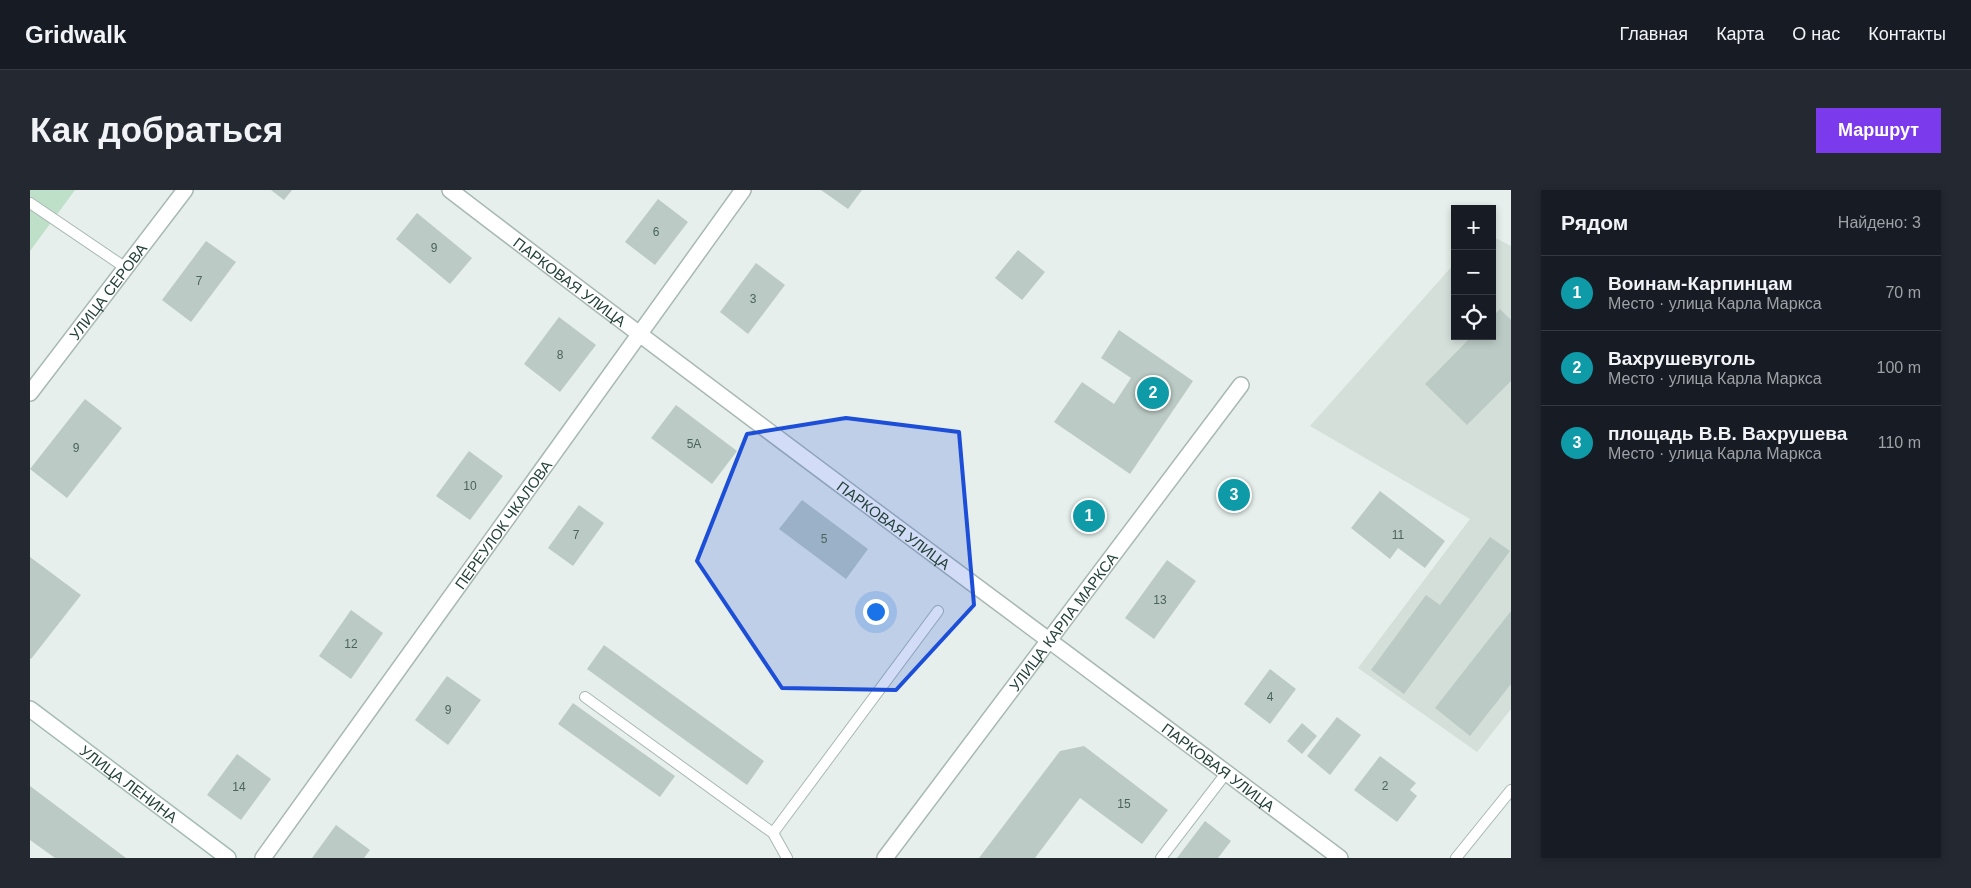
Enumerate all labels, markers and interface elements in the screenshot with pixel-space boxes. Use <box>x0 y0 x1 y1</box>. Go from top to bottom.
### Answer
text: Gridwalk <box>25 21 126 48</box>
text: Главная <box>1620 24 1688 44</box>
text: Карта <box>1716 24 1764 44</box>
text: О нас <box>1792 24 1840 44</box>
text: Контакты <box>1868 24 1946 44</box>
button: Маршрут <box>1816 108 1941 153</box>
text: Как добраться <box>30 110 283 149</box>
map controls <box>1451 205 1496 340</box>
button: + <box>1451 205 1496 250</box>
text: Рядом <box>1561 211 1628 234</box>
text: Найдено: 3 <box>1838 214 1921 231</box>
house number: 6 <box>653 225 660 239</box>
street label: ПАРКОВАЯ УЛИЦА <box>511 234 629 330</box>
street label: УЛИЦА СЕРОВА <box>66 240 150 343</box>
house number: 9 <box>431 241 438 255</box>
button: − <box>1451 250 1496 295</box>
text: Воинам-Карпинцам <box>1608 273 1793 294</box>
house number: 7 <box>196 274 203 288</box>
text: 1 <box>1573 284 1581 301</box>
text: 70 m <box>1885 284 1921 301</box>
house number: 3 <box>750 292 757 306</box>
button: locate <box>1451 295 1496 340</box>
text: Место · улица Карла Маркса <box>1608 295 1822 312</box>
house number: 8 <box>557 348 564 362</box>
text: Вахрушевуголь <box>1608 348 1756 369</box>
text: 2 <box>1573 359 1581 376</box>
text: 100 m <box>1877 359 1921 376</box>
text: Место · улица Карла Маркса <box>1608 370 1822 387</box>
pin: 2 <box>1137 374 1169 412</box>
text: площадь В.В. Вахрушева <box>1608 423 1847 444</box>
text: 3 <box>1573 434 1581 451</box>
text: 110 m <box>1878 434 1921 451</box>
house number: 5А <box>687 437 701 451</box>
house number: 9 <box>73 441 80 455</box>
text: Место · улица Карла Маркса <box>1608 445 1822 462</box>
street label: ПЕРЕУЛОК ЧКАЛОВА <box>451 457 555 592</box>
pin: 3 <box>1218 476 1250 514</box>
street label: ПАРКОВАЯ УЛИЦА <box>834 477 954 572</box>
house number: 10 <box>463 479 477 493</box>
pin: 1 <box>1073 497 1105 535</box>
house number: 7 <box>573 528 580 542</box>
house number: 11 <box>1392 528 1405 542</box>
house number: 5 <box>821 532 828 546</box>
street label: УЛИЦА КАРЛА МАРКСА <box>1006 549 1120 694</box>
house number: 13 <box>1153 593 1167 607</box>
your location <box>863 599 889 625</box>
house number: 12 <box>344 637 358 651</box>
house number: 4 <box>1267 690 1274 704</box>
house number: 9 <box>445 703 452 717</box>
street label: ПАРКОВАЯ УЛИЦА <box>1159 719 1278 815</box>
street label: УЛИЦА ЛЕНИНА <box>77 742 181 826</box>
house number: 2 <box>1382 779 1389 793</box>
house number: 14 <box>232 780 246 794</box>
house number: 15 <box>1117 797 1131 811</box>

